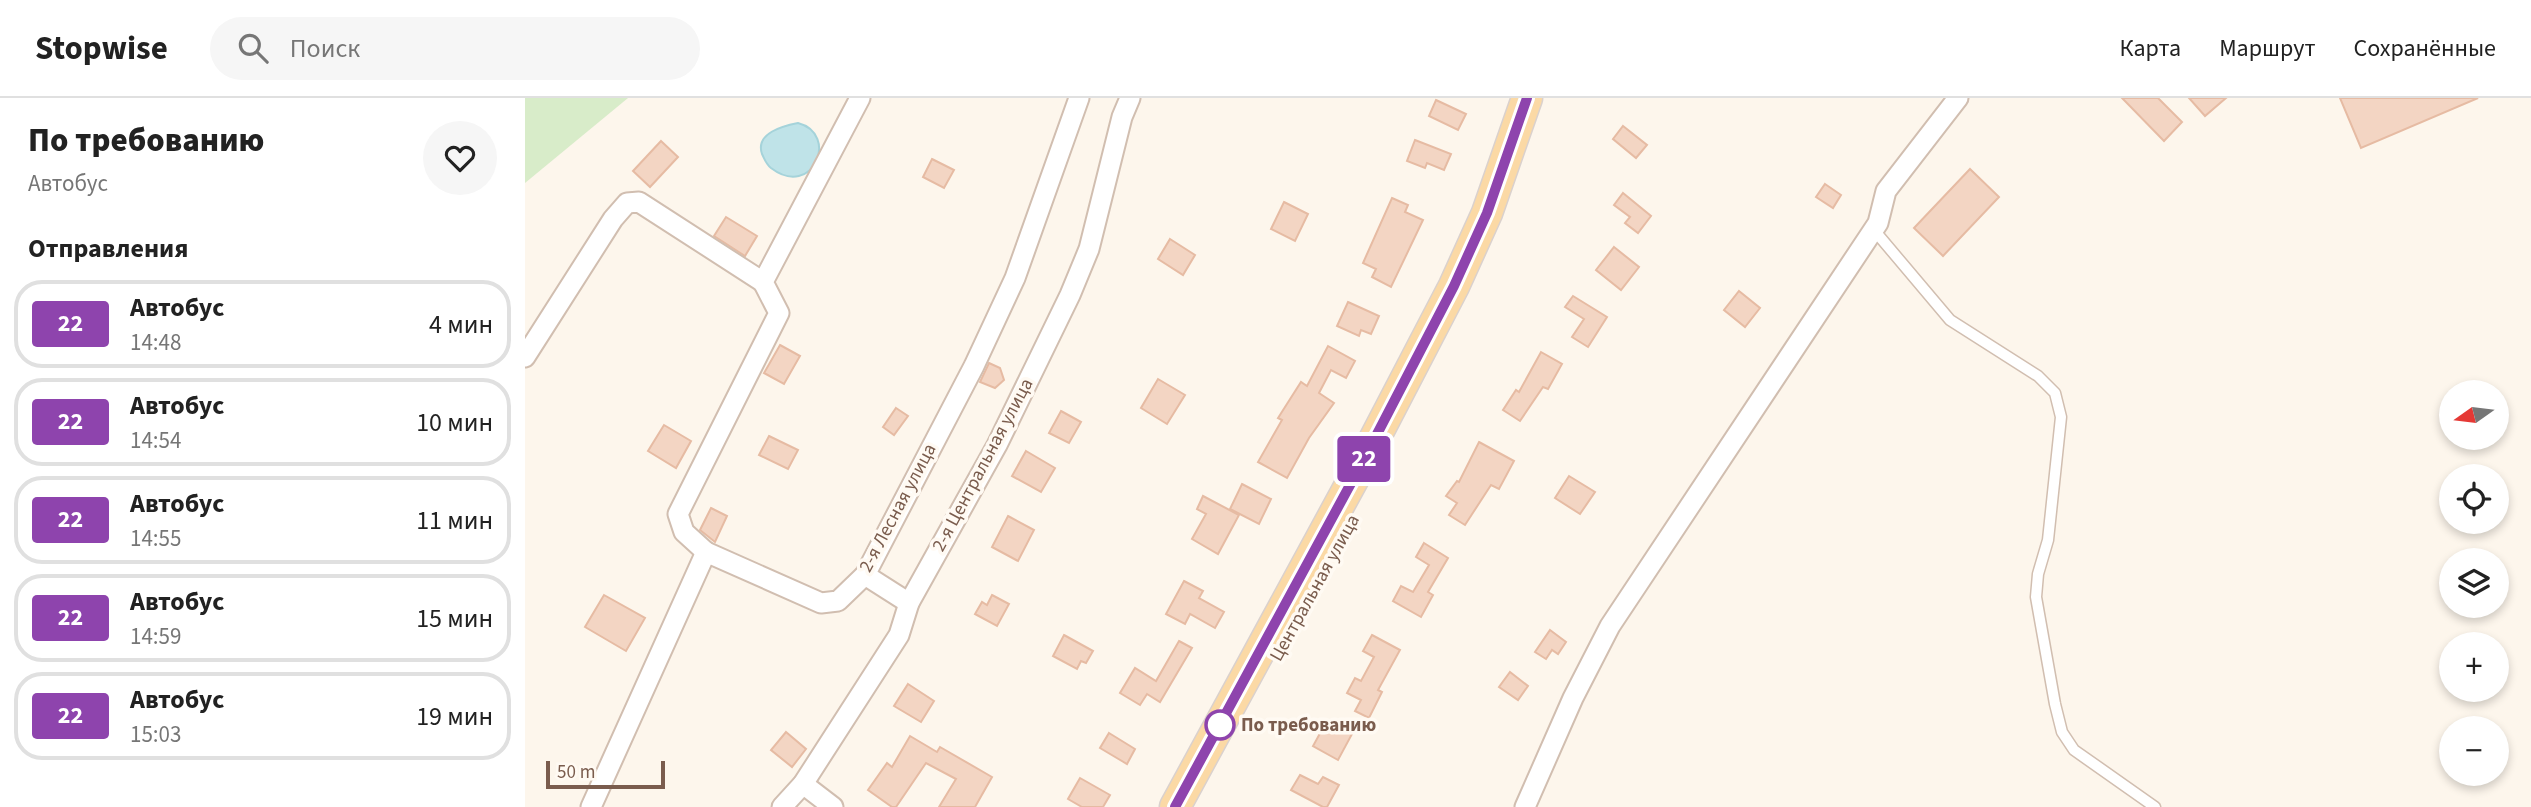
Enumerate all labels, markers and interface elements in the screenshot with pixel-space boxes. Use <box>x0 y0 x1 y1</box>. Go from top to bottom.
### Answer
search box <box>210 17 700 80</box>
text: Stopwise <box>35 25 168 72</box>
icon: search <box>234 29 272 67</box>
text: Поиск <box>290 30 360 67</box>
text: Карта <box>2120 31 2181 66</box>
text: Маршрут <box>2219 31 2315 66</box>
text: Сохранённые <box>2353 31 2496 66</box>
text: По требованию <box>28 117 264 164</box>
button: heart <box>423 121 497 195</box>
text: Автобус <box>28 167 108 200</box>
text: Отправления <box>28 230 188 267</box>
text: Автобус <box>130 289 224 326</box>
text: 22 <box>58 306 83 341</box>
text: 4 мин <box>429 306 493 343</box>
text: 14:48 <box>130 326 181 359</box>
street label: 2-я Центральная улица <box>926 374 1040 556</box>
north arrow <box>2439 380 2509 450</box>
map controls <box>2439 380 2509 786</box>
text: Автобус <box>130 387 224 424</box>
text: 22 <box>58 404 83 439</box>
text: 10 мин <box>416 404 493 441</box>
text: 14:54 <box>130 424 181 457</box>
line badge: 22 <box>1333 436 1395 482</box>
street label: 2-я Лесная улица <box>853 439 943 577</box>
text: 22 <box>1351 441 1377 476</box>
button: locate <box>2439 464 2509 534</box>
text: Автобус <box>130 485 224 522</box>
text: 22 <box>58 502 83 537</box>
text: 11 мин <box>416 502 493 539</box>
street label: Центральная улица <box>1263 510 1367 666</box>
text: 14:55 <box>130 522 181 555</box>
button: layers <box>2439 548 2509 618</box>
text: Автобус <box>130 583 224 620</box>
text: 22 <box>58 600 83 635</box>
text: 15 мин <box>416 600 493 637</box>
text: 14:59 <box>130 620 181 653</box>
button: + <box>2439 632 2509 702</box>
text: Автобус <box>130 681 224 718</box>
text: 22 <box>58 698 83 733</box>
text: 19 мин <box>416 698 493 735</box>
marker: По требованию <box>1205 710 1235 740</box>
place label: По требованию <box>1241 712 1376 739</box>
button: − <box>2439 716 2509 786</box>
text: 15:03 <box>130 718 181 751</box>
scale bar <box>546 758 665 790</box>
text: 50 m <box>557 759 595 786</box>

